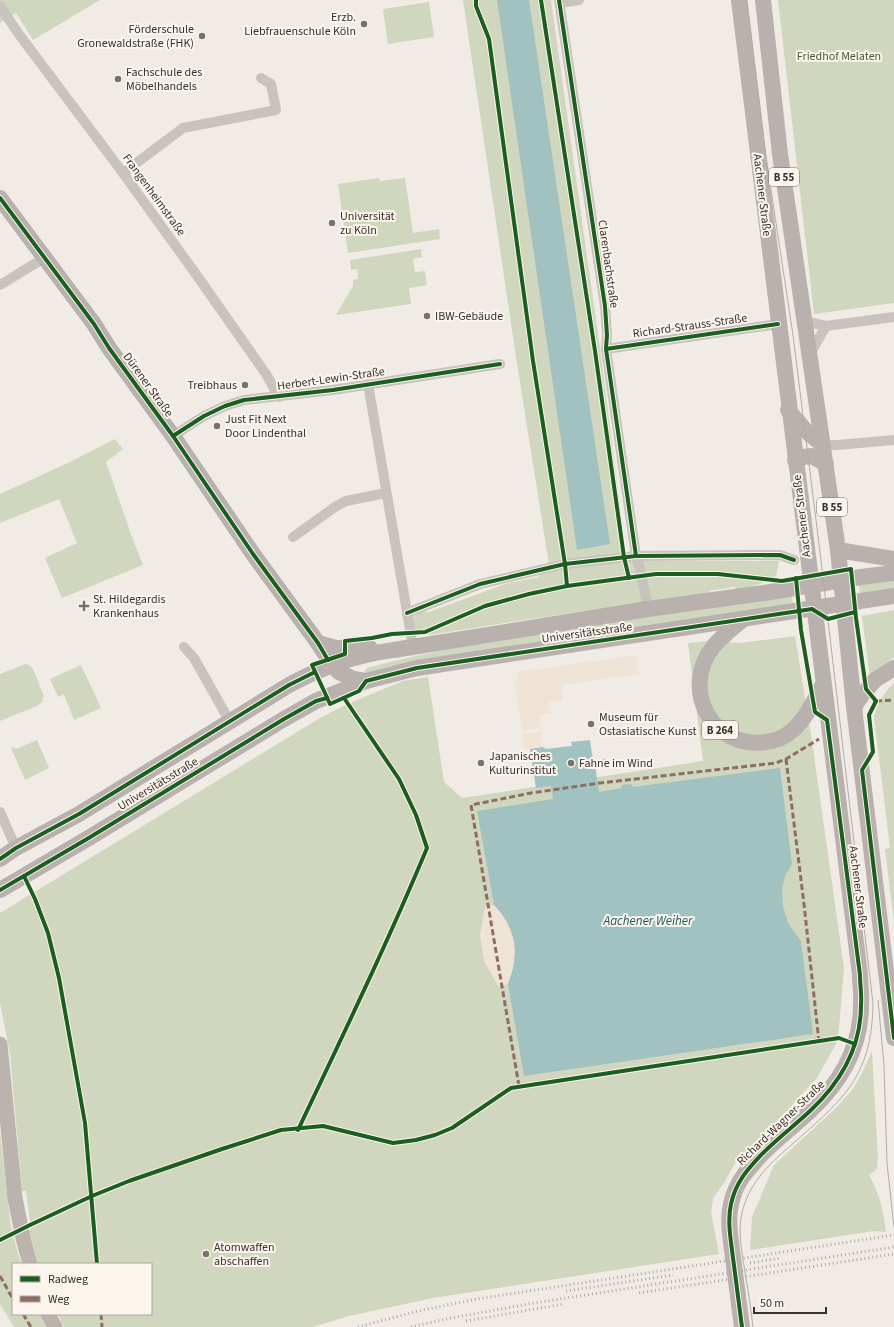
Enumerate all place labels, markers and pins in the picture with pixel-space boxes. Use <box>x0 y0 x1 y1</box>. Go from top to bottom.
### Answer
place label: Erzb. Liebfrauenschule Köln <box>244 9 356 40</box>
marker: Erzb. Liebfrauenschule Köln <box>359 19 369 29</box>
place label: Förderschule Gronewaldstraße (FHK) <box>77 21 194 52</box>
marker: Förderschule Gronewaldstraße (FHK) <box>197 31 207 41</box>
place label: Fachschule des Möbelhandels <box>126 64 202 95</box>
marker: Fachschule des Möbelhandels <box>113 74 123 84</box>
place label: Universität zu Köln <box>340 208 395 239</box>
marker: Universität zu Köln <box>327 218 337 228</box>
place label: IBW-Gebäude <box>435 308 503 325</box>
marker: IBW-Gebäude <box>422 311 432 321</box>
place label: Treibhaus <box>187 377 237 394</box>
marker: Treibhaus <box>240 380 250 390</box>
place label: Just Fit Next Door Lindenthal <box>225 411 306 442</box>
marker: Just Fit Next Door Lindenthal <box>212 421 222 431</box>
place label: St. Hildegardis Krankenhaus <box>93 591 166 622</box>
marker: St. Hildegardis Krankenhaus <box>78 600 90 612</box>
place label: Museum für Ostasiatische Kunst <box>599 709 697 740</box>
marker: Museum für Ostasiatische Kunst <box>586 719 596 729</box>
place label: Japanisches Kulturinstitut <box>489 748 556 779</box>
place label: Fahne im Wind <box>579 755 653 772</box>
marker: Japanisches Kulturinstitut <box>476 758 486 768</box>
marker: Fahne im Wind <box>566 758 576 768</box>
place label: Atomwaffen abschaffen <box>214 1239 275 1270</box>
marker: Atomwaffen abschaffen <box>201 1249 211 1259</box>

